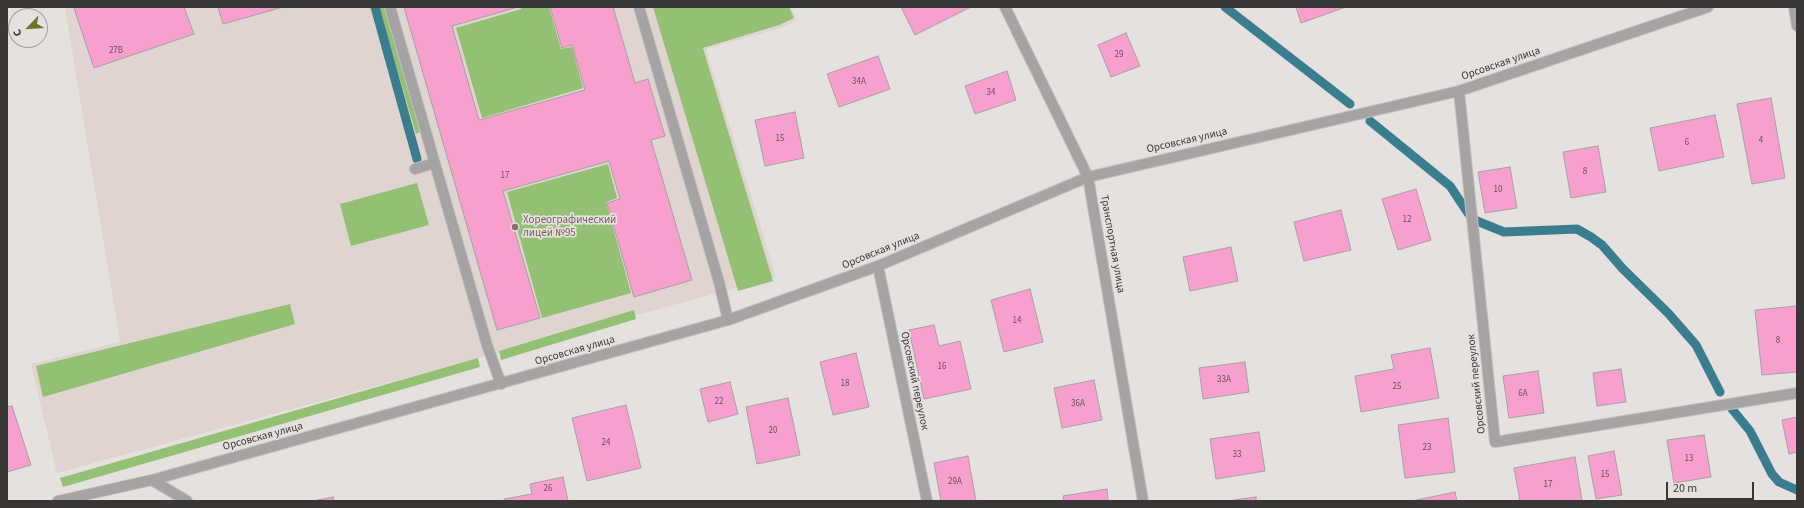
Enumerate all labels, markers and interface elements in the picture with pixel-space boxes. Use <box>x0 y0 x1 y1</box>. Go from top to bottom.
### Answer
north arrow <box>8 8 48 48</box>
text: С <box>9 27 26 39</box>
street label: Орсовская улица <box>1460 44 1542 84</box>
house number: 27В <box>109 46 123 56</box>
house number: 29 <box>1115 50 1123 60</box>
house number: 34А <box>852 77 866 87</box>
house number: 34 <box>987 88 995 98</box>
street label: Орсовская улица <box>1145 125 1229 157</box>
house number: 15 <box>776 134 784 144</box>
house number: 4 <box>1759 136 1763 146</box>
house number: 6 <box>1685 138 1689 148</box>
house number: 8 <box>1583 167 1587 177</box>
house number: 17 <box>501 171 509 181</box>
house number: 10 <box>1494 185 1502 195</box>
street label: Транспортная улица <box>1097 194 1127 294</box>
place label: Хореографический лицей №95 <box>523 214 616 240</box>
house number: 12 <box>1403 215 1411 225</box>
marker: Хореографический лицей №95 <box>510 222 520 232</box>
street label: Орсовская улица <box>840 229 922 273</box>
house number: 14 <box>1013 316 1021 326</box>
street label: Орсовский переулок <box>897 331 931 431</box>
street label: Орсовская улица <box>534 333 616 369</box>
street label: Орсовский переулок <box>1465 333 1489 435</box>
house number: 8 <box>1776 336 1780 346</box>
house number: 16 <box>938 362 946 372</box>
house number: 33А <box>1217 375 1231 385</box>
house number: 18 <box>841 379 849 389</box>
house number: 25 <box>1393 382 1401 392</box>
house number: 6А <box>1518 389 1528 399</box>
house number: 22 <box>715 397 723 407</box>
house number: 36А <box>1071 399 1085 409</box>
street label: Орсовская улица <box>222 420 304 454</box>
house number: 20 <box>769 426 777 436</box>
house number: 24 <box>602 438 610 448</box>
house number: 23 <box>1423 443 1431 453</box>
house number: 33 <box>1233 450 1241 460</box>
house number: 13 <box>1685 454 1693 464</box>
house number: 15 <box>1601 470 1609 480</box>
scale bar <box>1668 474 1756 500</box>
house number: 29А <box>948 477 962 487</box>
house number: 17 <box>1544 480 1552 490</box>
text: 20 m <box>1673 480 1697 497</box>
house number: 26 <box>544 484 552 494</box>

